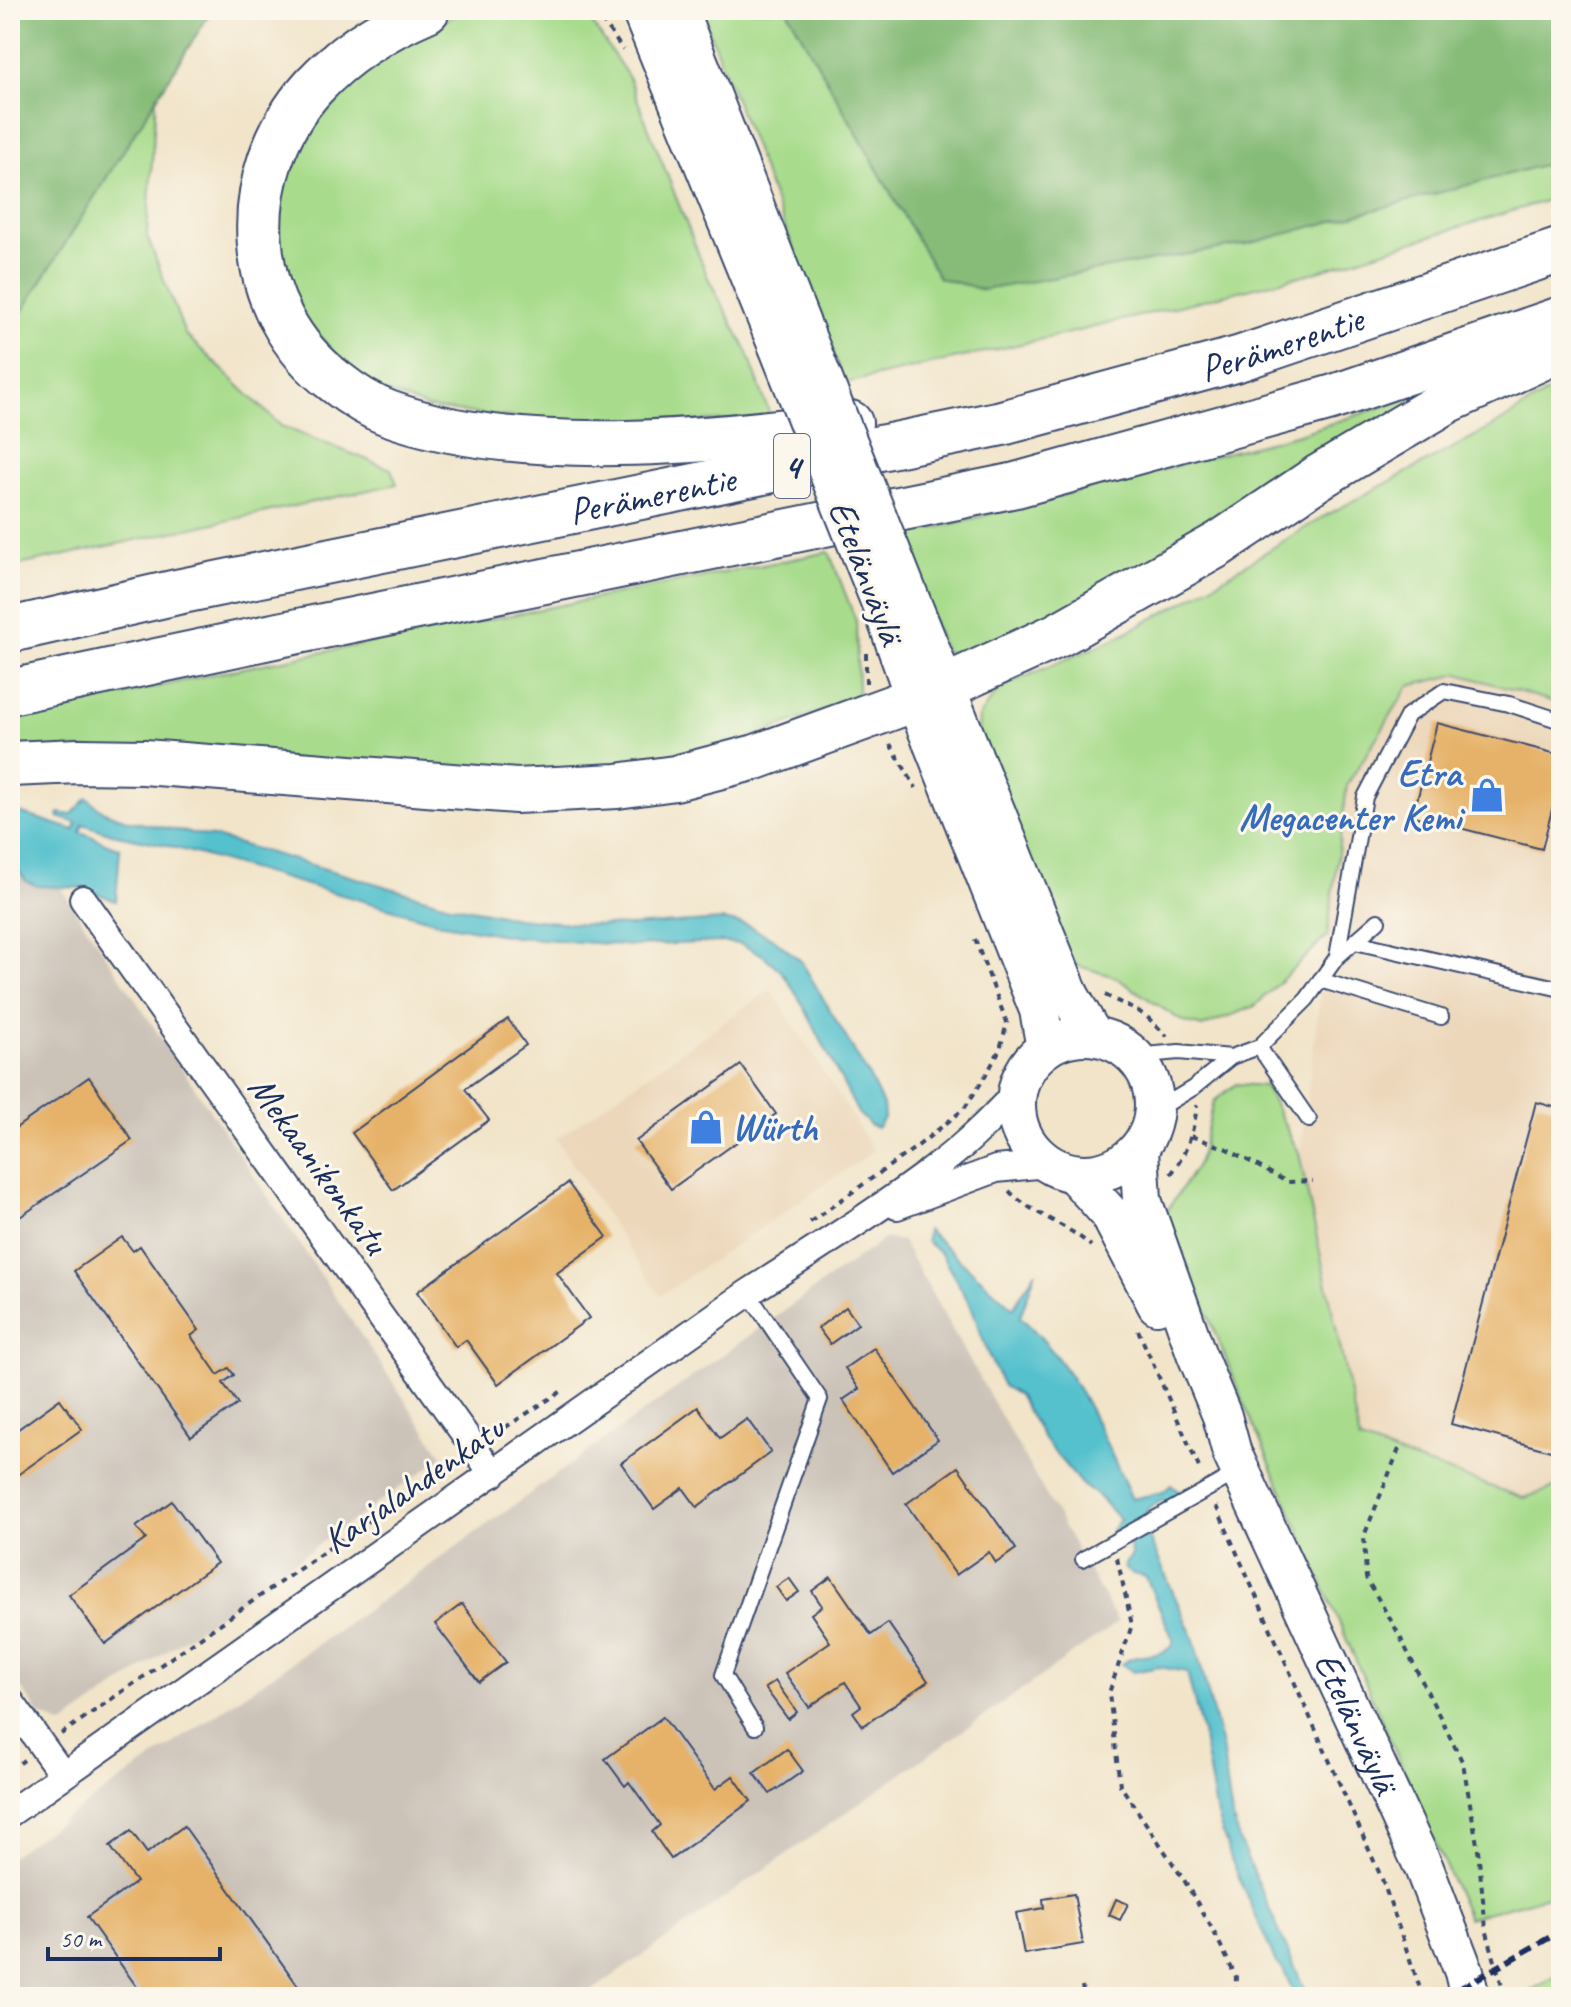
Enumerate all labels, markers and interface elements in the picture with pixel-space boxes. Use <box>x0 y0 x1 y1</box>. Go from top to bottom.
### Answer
street label: Perämerentie <box>1195 295 1372 392</box>
road number: 4 <box>774 434 810 498</box>
street label: Perämerentie <box>565 455 742 535</box>
street label: Etelänväylä <box>818 494 916 653</box>
place label: Etra Megacenter Kemi <box>1239 750 1466 841</box>
shop icon: Etra Megacenter Kemi <box>1468 776 1506 814</box>
street label: Mekaanikonkatu <box>238 1066 400 1264</box>
place label: Würth <box>732 1104 819 1151</box>
shop icon: Würth <box>687 1108 725 1146</box>
street label: Karjalahdenkatu <box>314 1404 515 1564</box>
street label: Etelänväylä <box>1303 1645 1410 1803</box>
scale bar <box>48 1911 220 1961</box>
text: 50 m <box>60 1924 103 1954</box>

